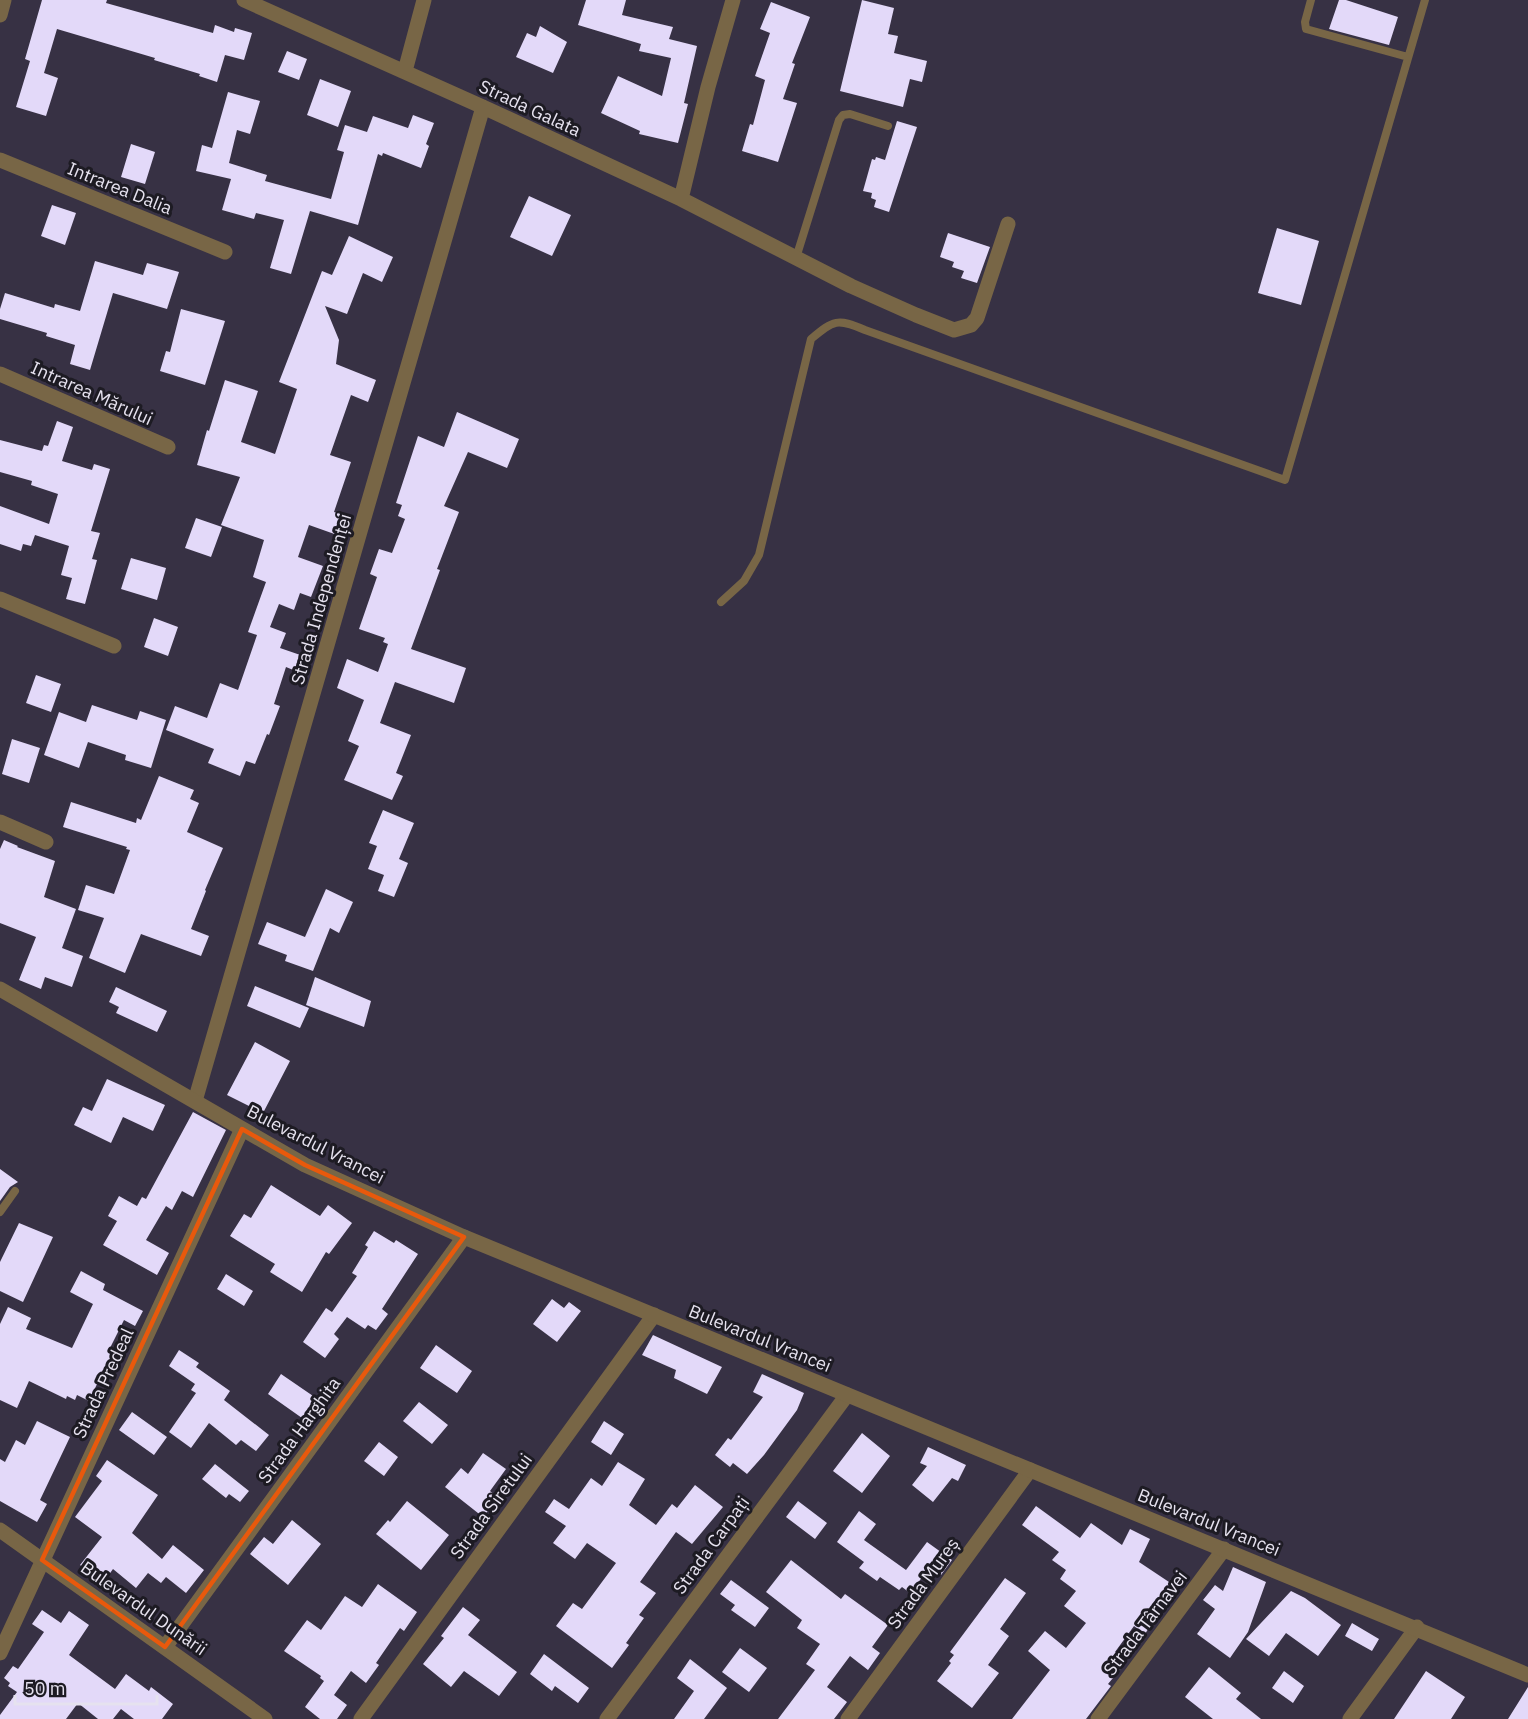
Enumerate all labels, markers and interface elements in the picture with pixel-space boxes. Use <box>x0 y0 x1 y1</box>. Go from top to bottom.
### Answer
street label: Strada Galata <box>475 74 585 142</box>
street label: Intrarea Dalia <box>64 157 176 220</box>
street label: Intrarea Mărului <box>28 356 156 430</box>
street label: Strada Independenței <box>286 511 356 687</box>
street label: Bulevardul Vrancei <box>243 1099 389 1189</box>
street label: Bulevardul Vrancei <box>685 1299 835 1377</box>
street label: Strada Predeal <box>67 1324 139 1442</box>
street label: Strada Harghita <box>253 1372 346 1488</box>
street label: Strada Siretului <box>445 1449 537 1563</box>
street label: Bulevardul Vrancei <box>1134 1483 1284 1561</box>
street label: Strada Carpați <box>668 1492 754 1598</box>
street label: Strada Mureș <box>882 1533 964 1633</box>
street label: Bulevardul Dunării <box>76 1556 212 1660</box>
street label: Strada Târnavei <box>1098 1566 1192 1680</box>
scale bar <box>15 1668 158 1706</box>
text: 50 m <box>24 1677 66 1700</box>

